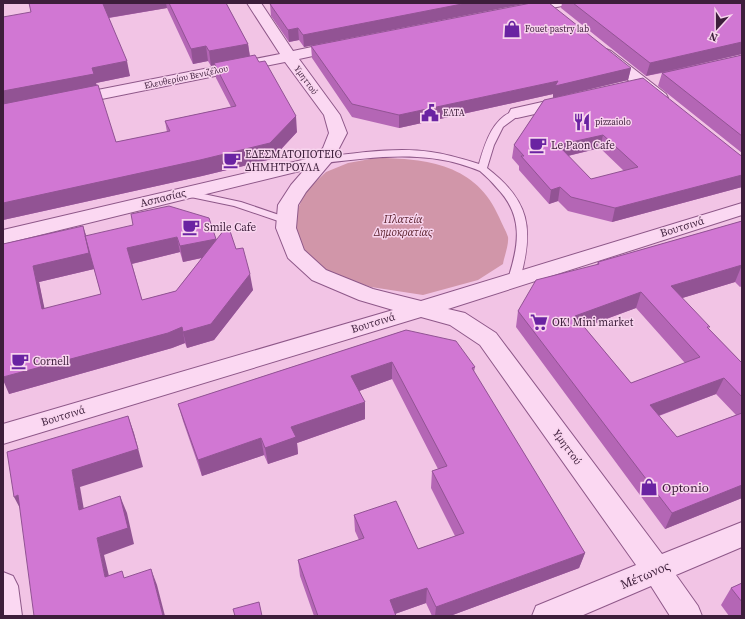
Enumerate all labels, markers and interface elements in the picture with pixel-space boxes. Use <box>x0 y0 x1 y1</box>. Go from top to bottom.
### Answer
north arrow <box>697 8 737 48</box>
shop icon: Fouet pastry lab <box>502 19 522 39</box>
place label: Fouet pastry lab <box>525 23 589 35</box>
text: N <box>707 28 720 45</box>
street label: Ελευθερίου Βενιζέλου <box>143 62 229 92</box>
street label: Υμηττού <box>291 63 321 97</box>
public building icon: ΕΛΤΑ <box>420 103 440 123</box>
place label: ΕΛΤΑ <box>443 107 465 119</box>
restaurant icon: pizzaiolo <box>572 112 592 132</box>
place label: pizzaiolo <box>595 116 631 128</box>
cafe icon: Le Paon Cafe <box>528 135 548 155</box>
place label: Le Paon Cafe <box>551 138 615 153</box>
place label: ΕΔΕΣΜΑΤΟΠΟΤΕΙΟ ΔΗΜΗΤΡΟΥΛΑ <box>245 147 342 175</box>
cafe icon: ΕΔΕΣΜΑΤΟΠΟΤΕΙΟ ΔΗΜΗΤΡΟΥΛΑ <box>222 150 242 170</box>
street label: Ασπασίας <box>138 185 188 211</box>
park label: Πλατεία Δημοκρατίας <box>373 212 433 240</box>
street label: Βουτσινά <box>658 213 706 241</box>
cafe icon: Smile Cafe <box>181 217 201 237</box>
place label: Smile Cafe <box>204 220 257 235</box>
street label: Βουτσινά <box>349 309 397 337</box>
supermarket icon: OK! Mini market <box>529 312 549 332</box>
place label: OK! Mini market <box>552 315 634 330</box>
cafe icon: Cornell <box>10 351 30 371</box>
place label: Cornell <box>33 354 69 369</box>
street label: Βουτσινά <box>39 402 87 430</box>
street label: Υμηττού <box>549 426 585 468</box>
shop icon: Optonio <box>639 477 659 497</box>
place label: Optonio <box>662 479 709 496</box>
street label: Μέτωνος <box>618 557 672 593</box>

